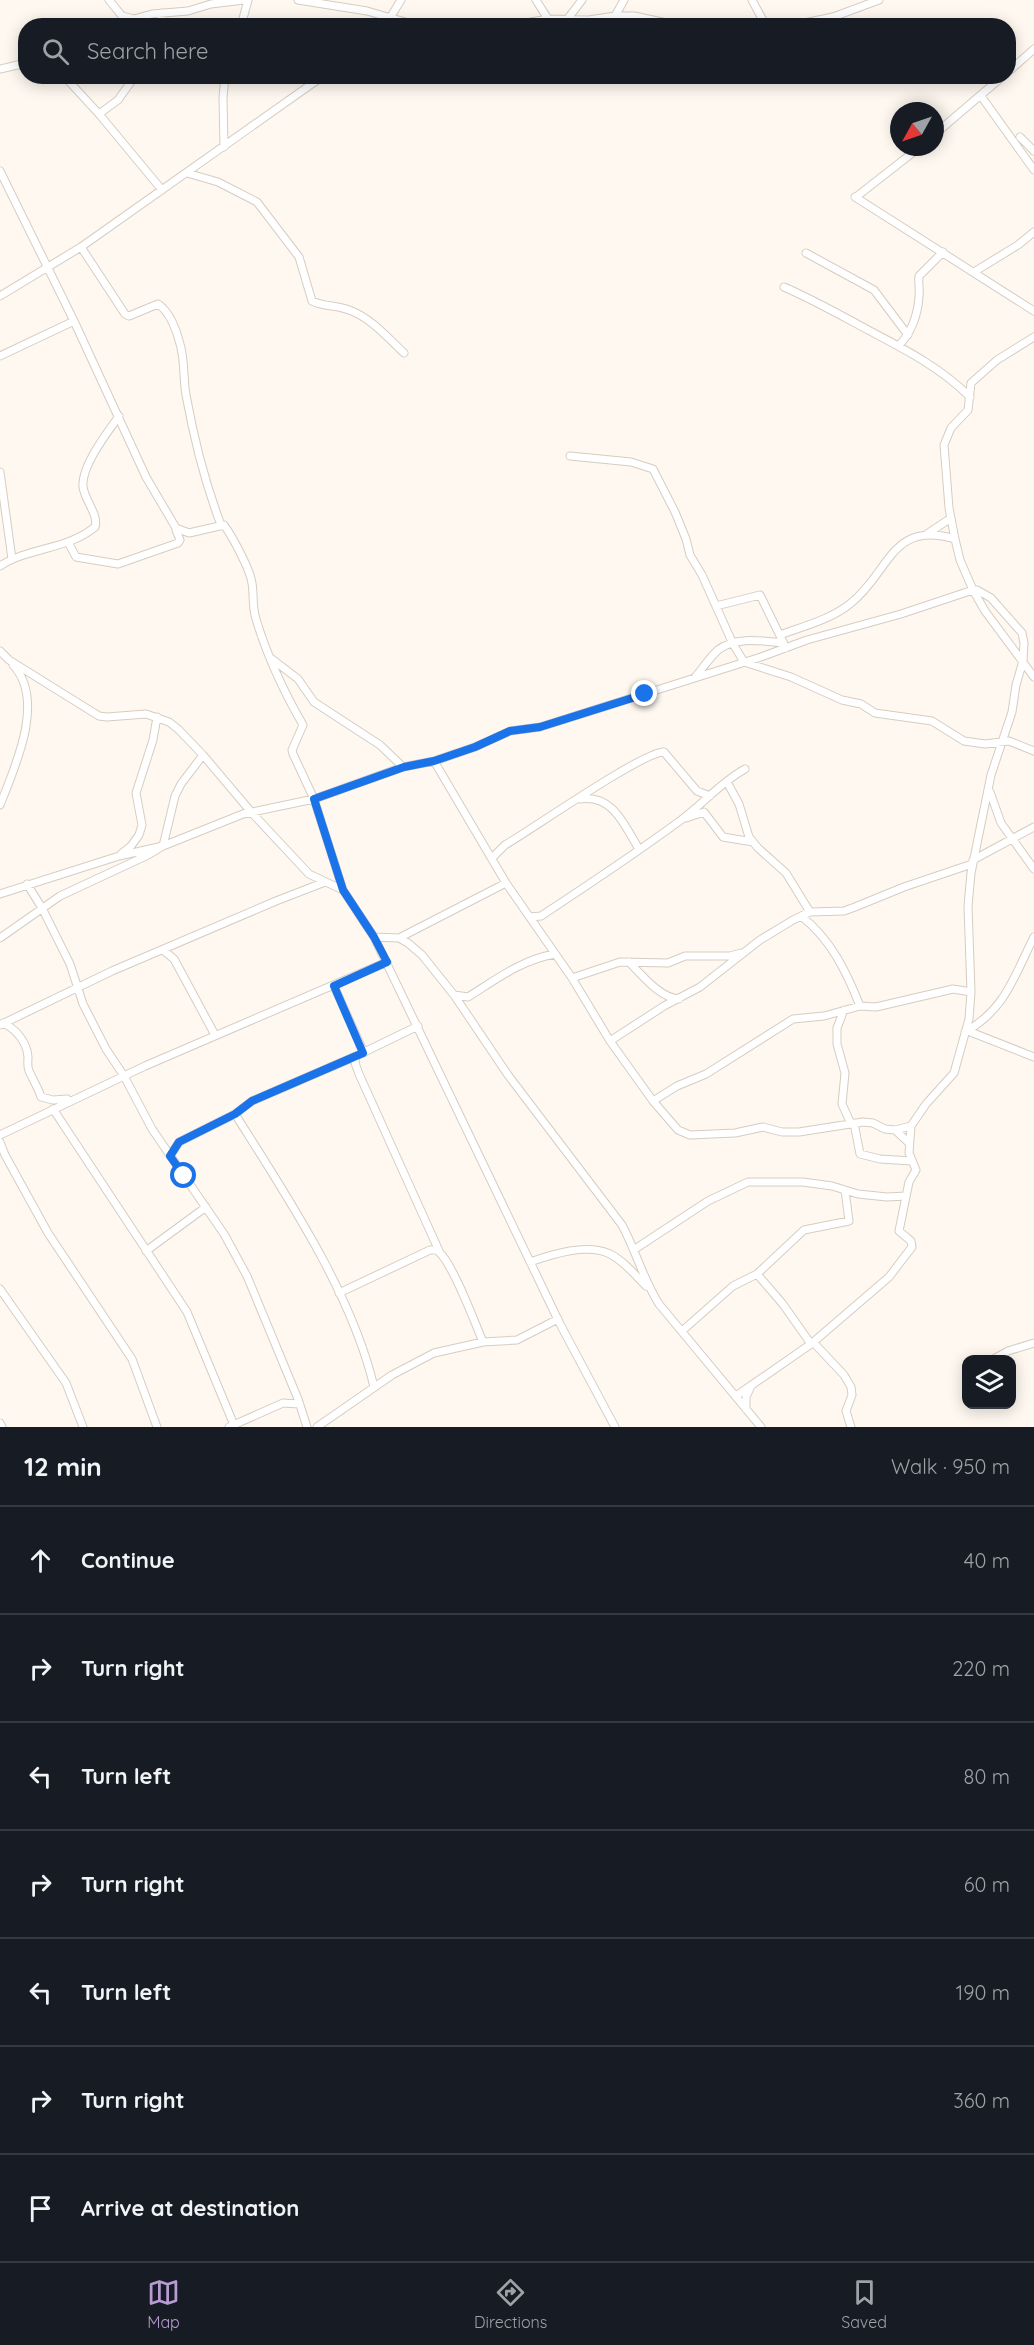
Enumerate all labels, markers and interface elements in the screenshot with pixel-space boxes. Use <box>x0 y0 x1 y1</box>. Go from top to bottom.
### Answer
search box <box>18 18 1016 84</box>
icon: search <box>39 35 72 68</box>
text: Search here <box>87 37 208 65</box>
north arrow <box>890 102 944 156</box>
route end <box>631 680 657 706</box>
route start <box>170 1162 196 1188</box>
map controls <box>962 1355 1016 1409</box>
button: layers <box>962 1355 1016 1409</box>
text: 12 min <box>24 1450 102 1483</box>
text: Walk · 950 m <box>891 1454 1010 1479</box>
icon: ahead <box>24 1544 57 1577</box>
text: Continue <box>81 1546 175 1574</box>
text: 40 m <box>964 1548 1010 1573</box>
icon: right <box>24 1652 57 1685</box>
text: Turn right <box>81 1654 185 1682</box>
text: 220 m <box>952 1656 1010 1681</box>
icon: left <box>24 1760 57 1793</box>
text: Turn left <box>81 1762 171 1790</box>
text: 80 m <box>964 1764 1010 1789</box>
icon: right <box>24 1868 57 1901</box>
text: Turn right <box>81 1870 185 1898</box>
text: 60 m <box>964 1872 1010 1897</box>
icon: left <box>24 1976 57 2009</box>
text: Turn left <box>81 1978 171 2006</box>
text: 190 m <box>956 1980 1010 2005</box>
icon: right <box>24 2084 57 2117</box>
text: Turn right <box>81 2086 185 2114</box>
text: 360 m <box>953 2088 1010 2113</box>
icon: arrive <box>24 2192 57 2225</box>
text: Arrive at destination <box>81 2194 299 2222</box>
tab: Map <box>147 2276 180 2332</box>
tab: Directions <box>474 2276 547 2332</box>
tab: Saved <box>841 2276 887 2332</box>

